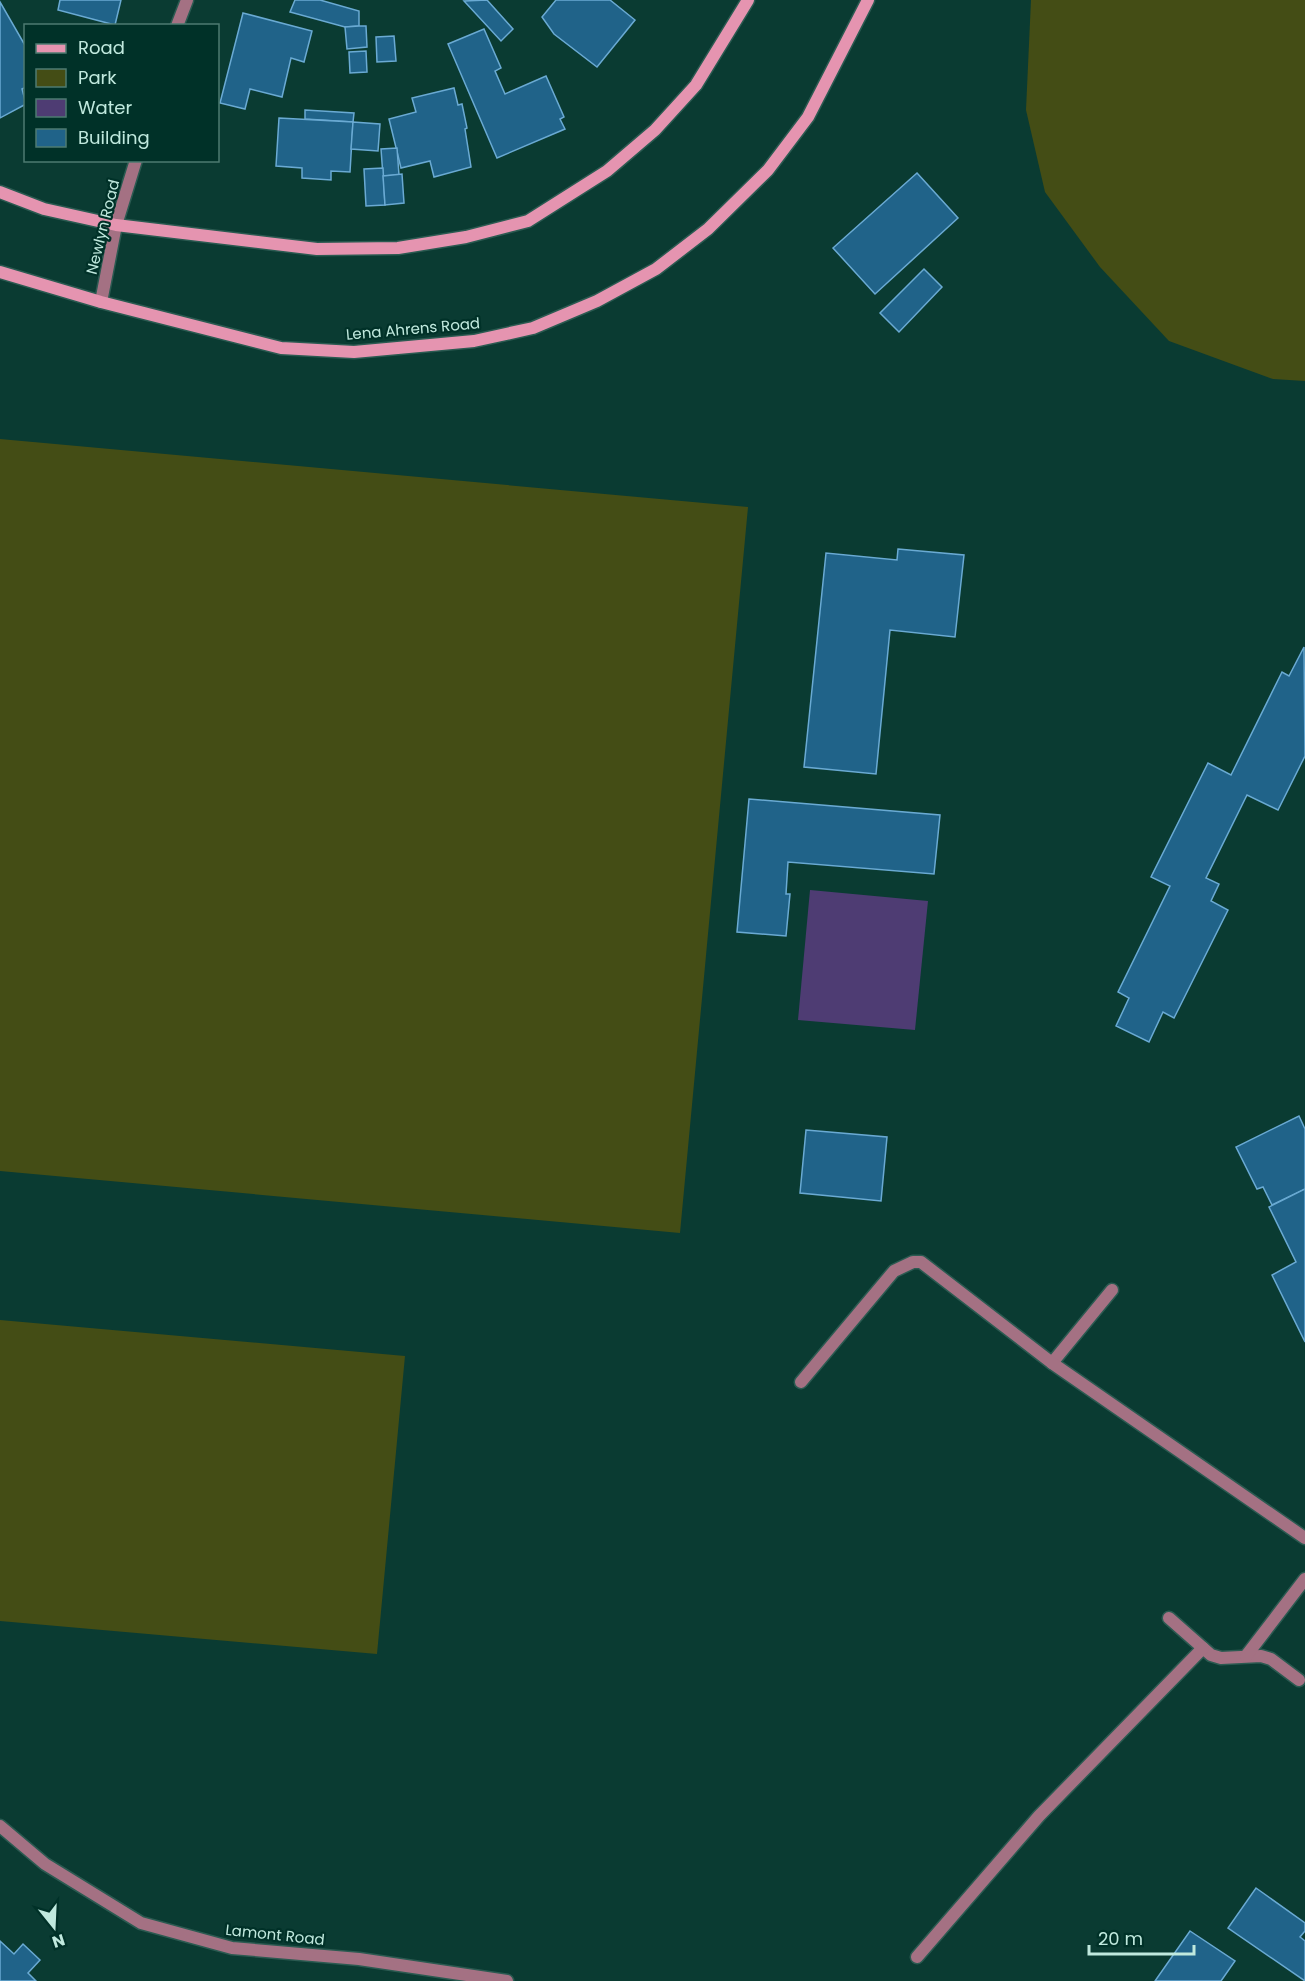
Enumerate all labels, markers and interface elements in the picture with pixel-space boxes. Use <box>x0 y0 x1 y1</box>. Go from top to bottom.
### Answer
legend <box>24 24 219 162</box>
text: Road <box>78 35 125 60</box>
text: Park <box>78 65 117 90</box>
text: Water <box>78 95 132 120</box>
text: Building <box>78 125 150 150</box>
street label: Newlyn Road <box>81 177 124 276</box>
street label: Lena Ahrens Road <box>345 312 481 345</box>
north arrow <box>24 1897 84 1957</box>
scale bar <box>1089 1918 1194 1956</box>
street label: Lamont Road <box>224 1919 326 1950</box>
text: 20 m <box>1098 1926 1143 1951</box>
text: N <box>49 1928 68 1954</box>

